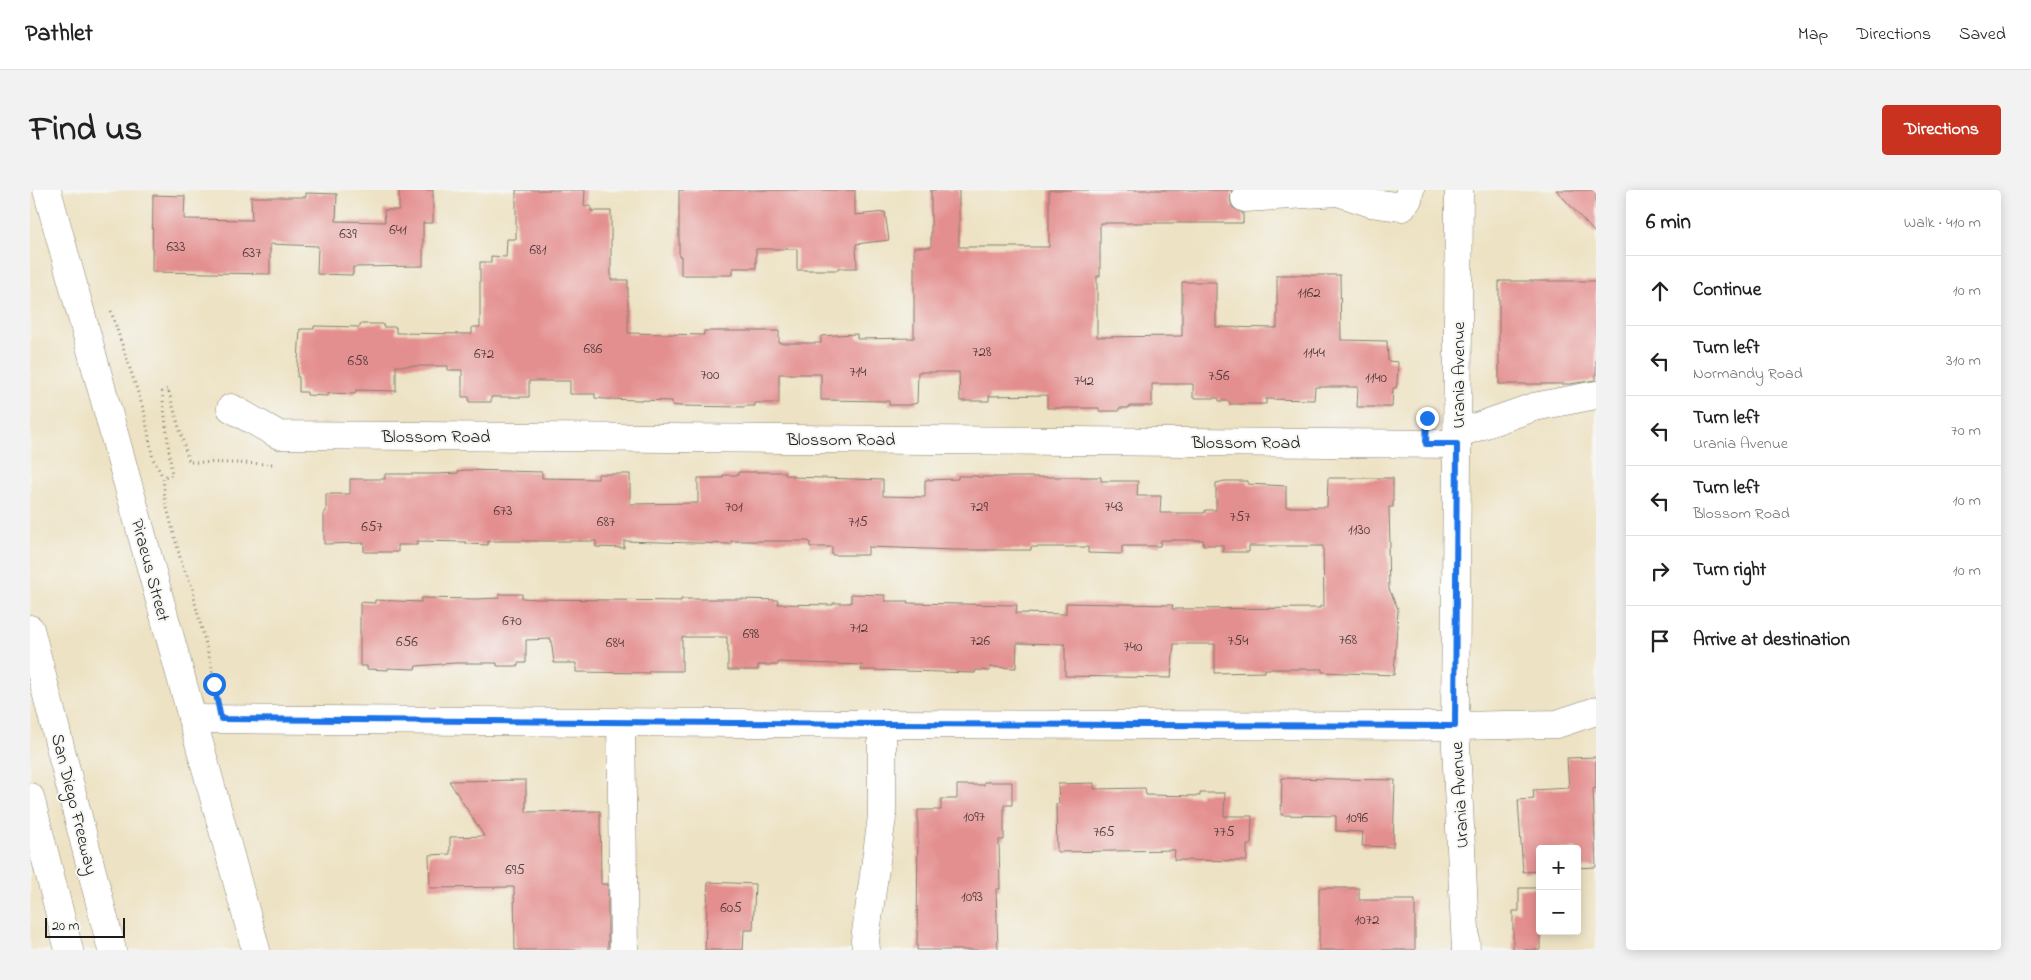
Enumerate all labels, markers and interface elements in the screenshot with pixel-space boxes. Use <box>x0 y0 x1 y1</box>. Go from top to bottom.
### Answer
text: Pathlet <box>25 17 93 52</box>
text: Map <box>1798 22 1828 48</box>
text: Directions <box>1856 22 1931 48</box>
text: Saved <box>1959 22 2006 48</box>
text: Find us <box>30 105 142 156</box>
button: Directions <box>1882 105 2001 155</box>
text: 6 min <box>1646 208 1691 238</box>
text: Walk · 410 m <box>1904 211 1981 235</box>
house number: 641 <box>389 219 407 241</box>
house number: 639 <box>339 223 357 245</box>
house number: 633 <box>167 236 186 258</box>
house number: 681 <box>530 239 547 261</box>
house number: 637 <box>243 242 261 264</box>
icon: ahead <box>1646 277 1674 305</box>
text: Continue <box>1693 277 1761 304</box>
text: 10 m <box>1953 279 1981 303</box>
house number: 1162 <box>1297 282 1321 304</box>
street label: Urania Avenue <box>1447 321 1473 428</box>
text: Turn left <box>1693 335 1760 362</box>
house number: 686 <box>584 338 603 360</box>
house number: 728 <box>972 341 992 363</box>
house number: 1144 <box>1303 342 1325 364</box>
house number: 672 <box>474 343 495 365</box>
icon: left <box>1646 347 1674 375</box>
text: 310 m <box>1946 349 1981 373</box>
house number: 658 <box>348 350 369 372</box>
house number: 714 <box>849 361 867 383</box>
text: Normandy Road <box>1693 362 1803 386</box>
house number: 700 <box>700 364 720 386</box>
house number: 756 <box>1208 365 1230 387</box>
house number: 1140 <box>1365 367 1388 389</box>
house number: 742 <box>1074 370 1094 392</box>
text: Turn left <box>1693 405 1760 432</box>
route end <box>1416 407 1439 430</box>
icon: left <box>1646 417 1674 445</box>
text: 70 m <box>1951 419 1981 443</box>
street label: Blossom Road <box>381 425 490 451</box>
street label: Blossom Road <box>786 428 895 454</box>
street label: Blossom Road <box>1191 431 1300 457</box>
text: Urania Avenue <box>1693 432 1788 456</box>
text: Turn left <box>1693 475 1760 502</box>
icon: left <box>1646 487 1674 515</box>
text: 10 m <box>1953 489 1981 513</box>
house number: 701 <box>725 496 743 518</box>
house number: 729 <box>970 496 989 518</box>
house number: 743 <box>1105 496 1123 518</box>
house number: 673 <box>494 500 512 522</box>
text: Blossom Road <box>1693 502 1790 526</box>
house number: 757 <box>1230 506 1250 528</box>
house number: 687 <box>597 511 615 533</box>
house number: 715 <box>848 511 868 533</box>
street label: Piraeus Street <box>123 516 175 625</box>
house number: 657 <box>361 516 383 538</box>
house number: 1130 <box>1348 519 1371 541</box>
icon: right <box>1646 557 1674 585</box>
text: Turn right <box>1693 557 1766 584</box>
text: 10 m <box>1953 559 1981 583</box>
house number: 670 <box>502 610 522 632</box>
house number: 712 <box>850 617 869 639</box>
house number: 698 <box>743 623 760 645</box>
icon: arrive <box>1646 627 1674 655</box>
text: Arrive at destination <box>1693 627 1850 654</box>
house number: 768 <box>1339 629 1358 651</box>
house number: 726 <box>970 630 991 652</box>
house number: 754 <box>1228 630 1248 652</box>
house number: 656 <box>396 631 418 653</box>
house number: 684 <box>606 632 624 654</box>
house number: 740 <box>1124 636 1143 658</box>
route start <box>203 673 226 696</box>
street label: San Diego Freeway <box>42 731 103 878</box>
street label: Urania Avenue <box>1445 740 1477 849</box>
house number: 1097 <box>963 806 985 828</box>
house number: 1096 <box>1346 807 1369 829</box>
house number: 765 <box>1093 821 1115 843</box>
house number: 775 <box>1214 821 1235 843</box>
map controls <box>1536 845 1581 935</box>
button: + <box>1536 845 1581 890</box>
house number: 695 <box>505 859 525 881</box>
house number: 1093 <box>961 886 983 908</box>
button: − <box>1536 890 1581 935</box>
house number: 605 <box>720 897 742 919</box>
house number: 1072 <box>1355 909 1380 931</box>
scale bar <box>45 915 125 938</box>
text: 20 m <box>52 916 79 937</box>

